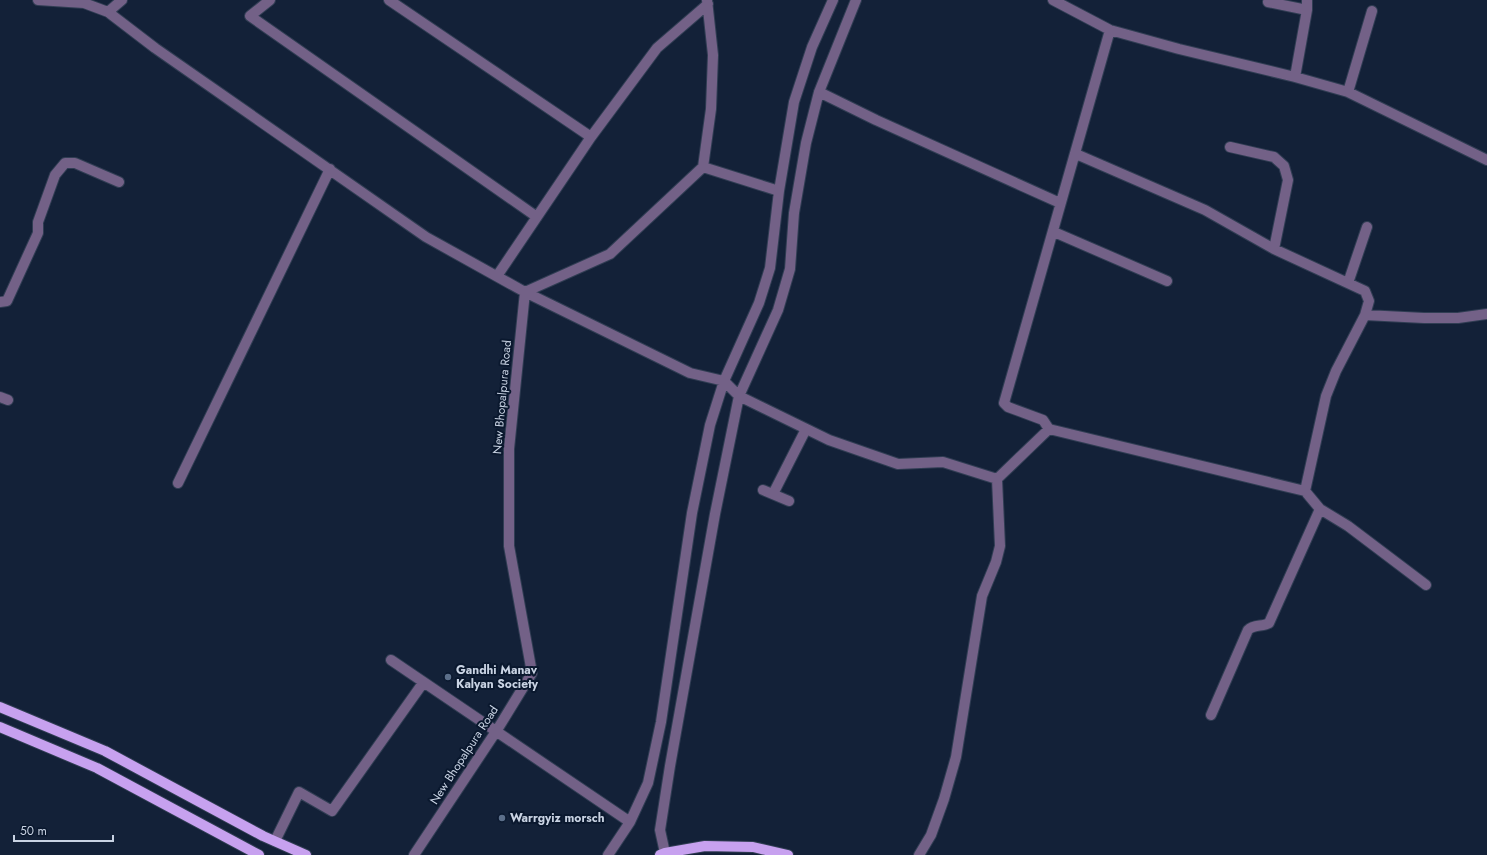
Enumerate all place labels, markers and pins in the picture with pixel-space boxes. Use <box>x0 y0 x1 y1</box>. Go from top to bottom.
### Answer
place label: Gandhi Manav Kalyan Society <box>456 661 539 693</box>
marker: Gandhi Manav Kalyan Society <box>443 672 453 682</box>
place label: Warrgyiz morsch <box>510 809 605 827</box>
marker: Warrgyiz morsch <box>497 813 507 823</box>

